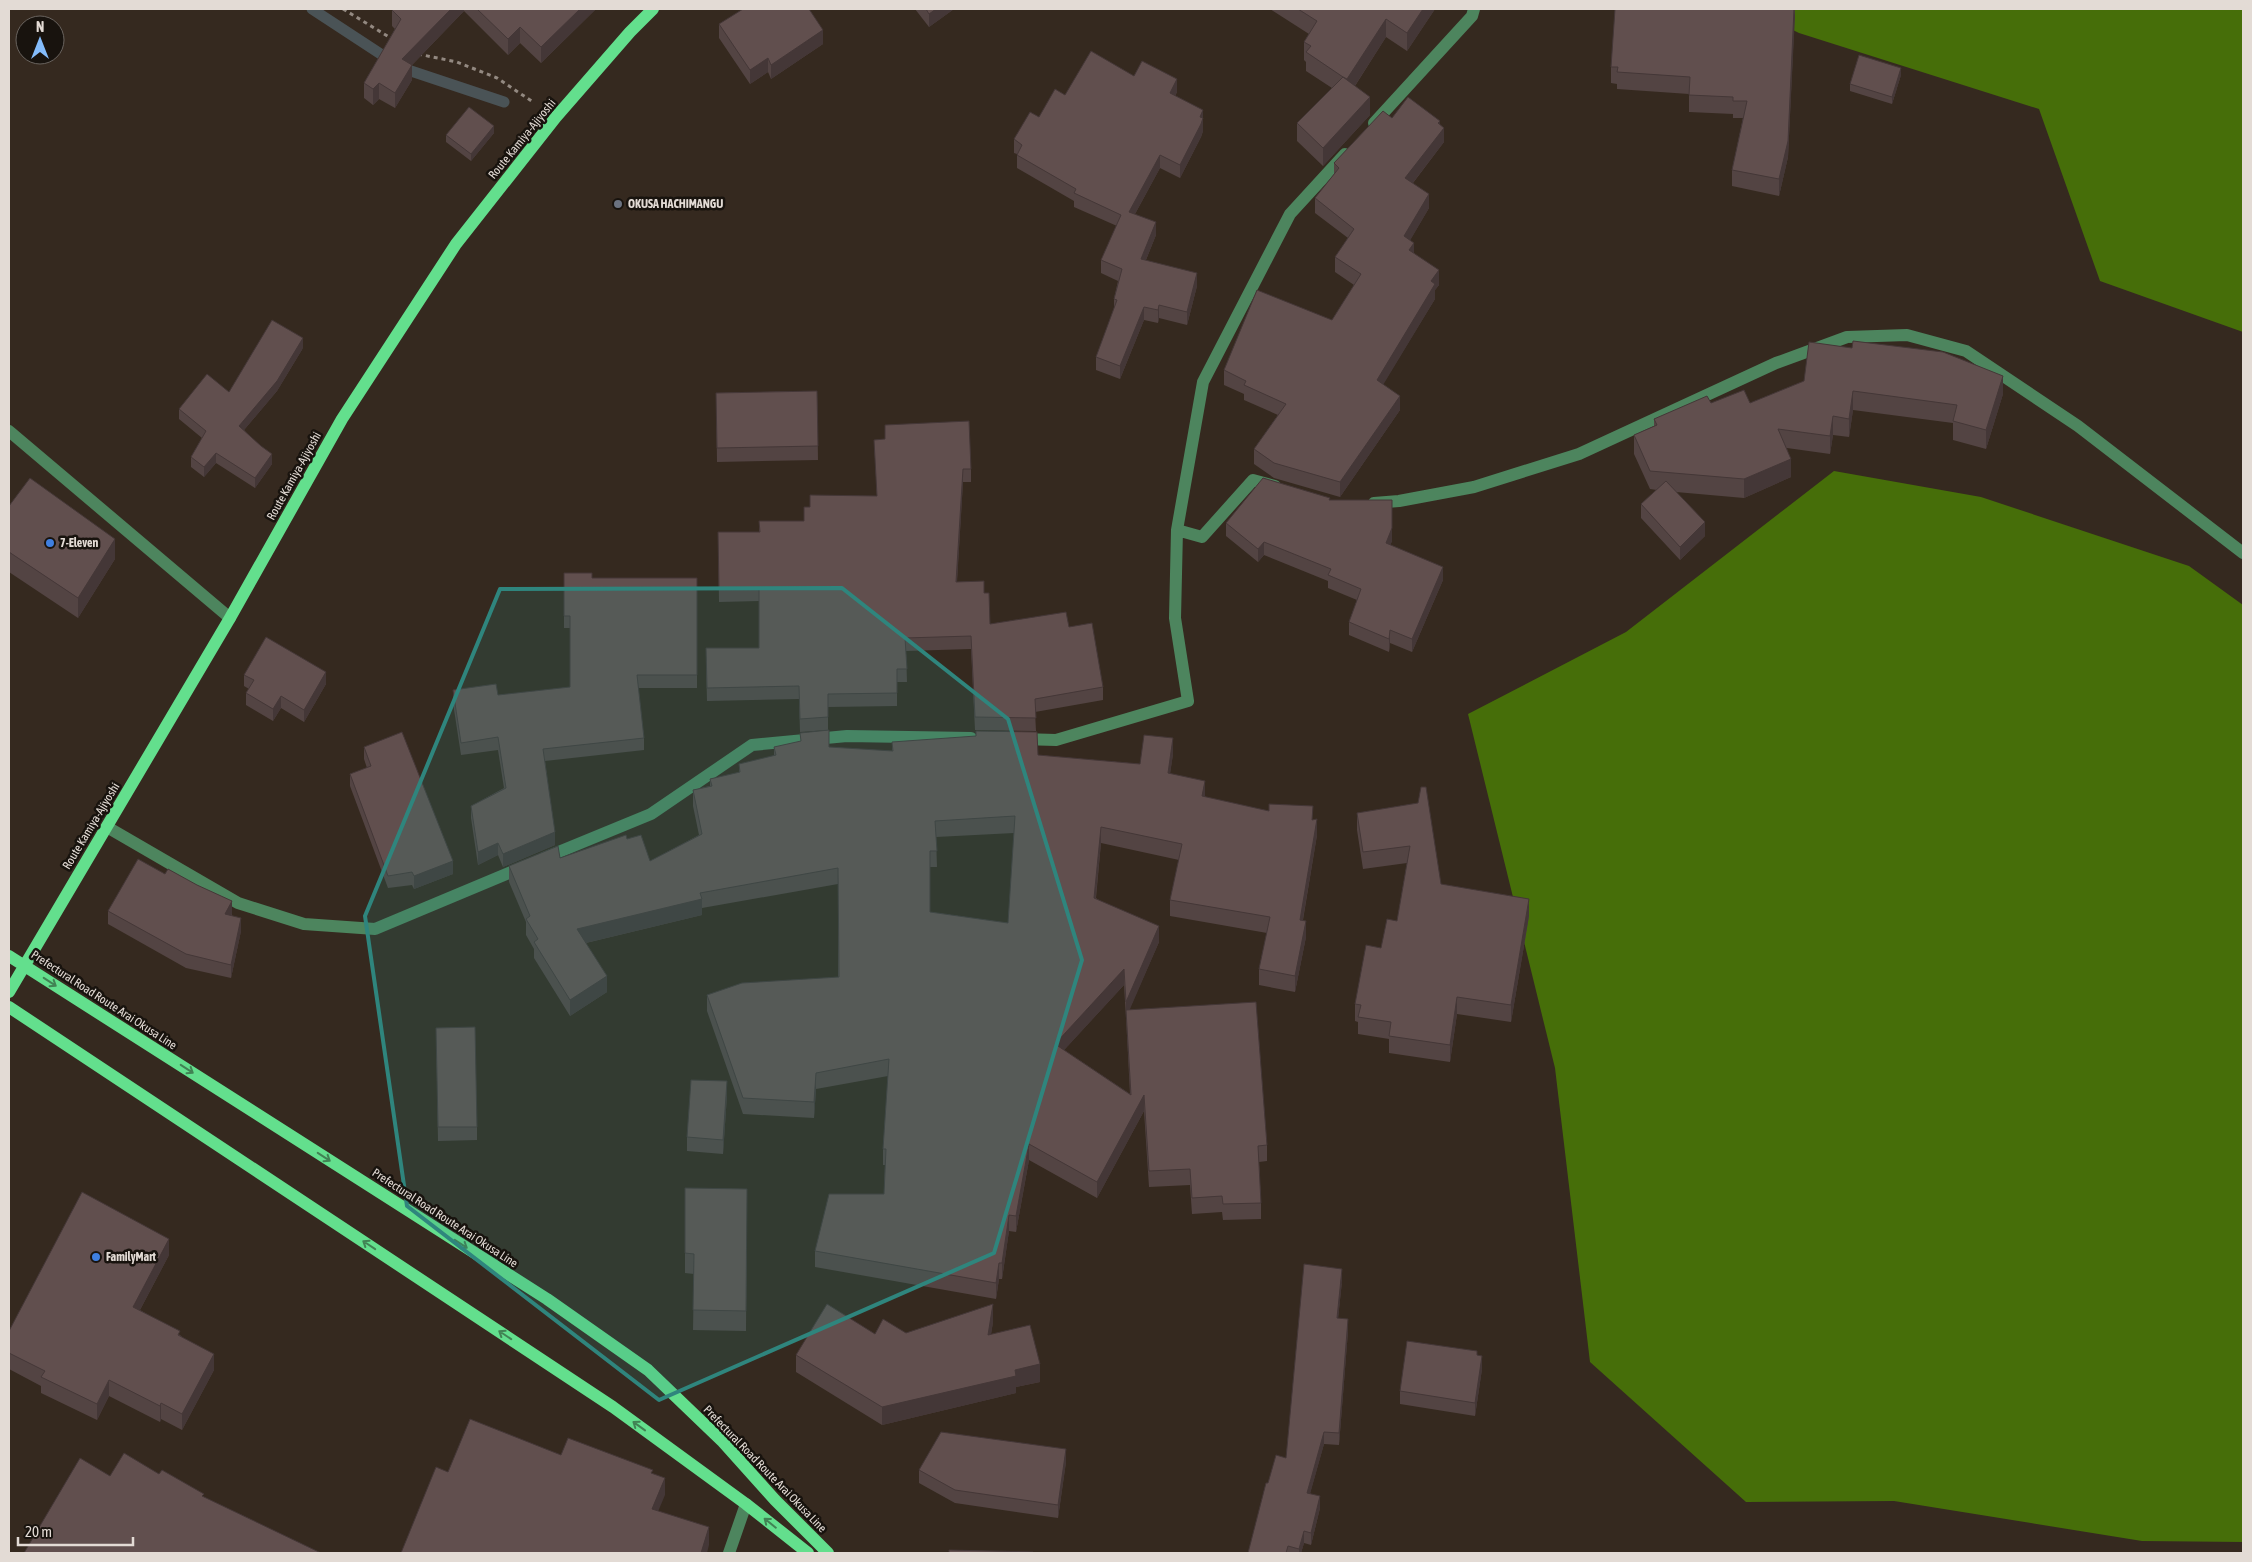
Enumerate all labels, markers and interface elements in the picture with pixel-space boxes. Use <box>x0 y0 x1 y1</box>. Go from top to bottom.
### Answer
north arrow <box>15 15 65 65</box>
text: N <box>36 19 44 35</box>
street label: Route Kamiya-Ajiyoshi <box>486 96 558 182</box>
place label: OKUSA HACHIMANGU <box>628 197 723 211</box>
marker: OKUSA HACHIMANGU <box>612 198 624 210</box>
street label: Route Kamiya-Ajiyoshi <box>264 429 324 523</box>
place label: 7-Eleven <box>60 536 98 550</box>
marker: 7-Eleven <box>44 537 56 549</box>
street label: Route Kamiya-Ajiyoshi <box>60 780 122 872</box>
street label: Prefectural Road Route Arai Okusa Line <box>29 948 179 1052</box>
one-way arrow <box>42 977 56 987</box>
one-way arrow <box>179 1065 193 1075</box>
one-way arrow <box>316 1152 330 1162</box>
street label: Prefectural Road Route Arai Okusa Line <box>370 1166 520 1270</box>
one-way arrow <box>363 1240 377 1250</box>
one-way arrow <box>453 1240 467 1250</box>
place label: FamilyMart <box>106 1250 157 1264</box>
marker: FamilyMart <box>90 1251 102 1263</box>
one-way arrow <box>498 1330 512 1340</box>
street label: Prefectural Road Route Arai Okusa Line <box>701 1403 829 1535</box>
one-way arrow <box>632 1421 646 1431</box>
scale bar <box>18 1514 132 1546</box>
one-way arrow <box>763 1518 776 1529</box>
text: 20 m <box>25 1523 52 1540</box>

